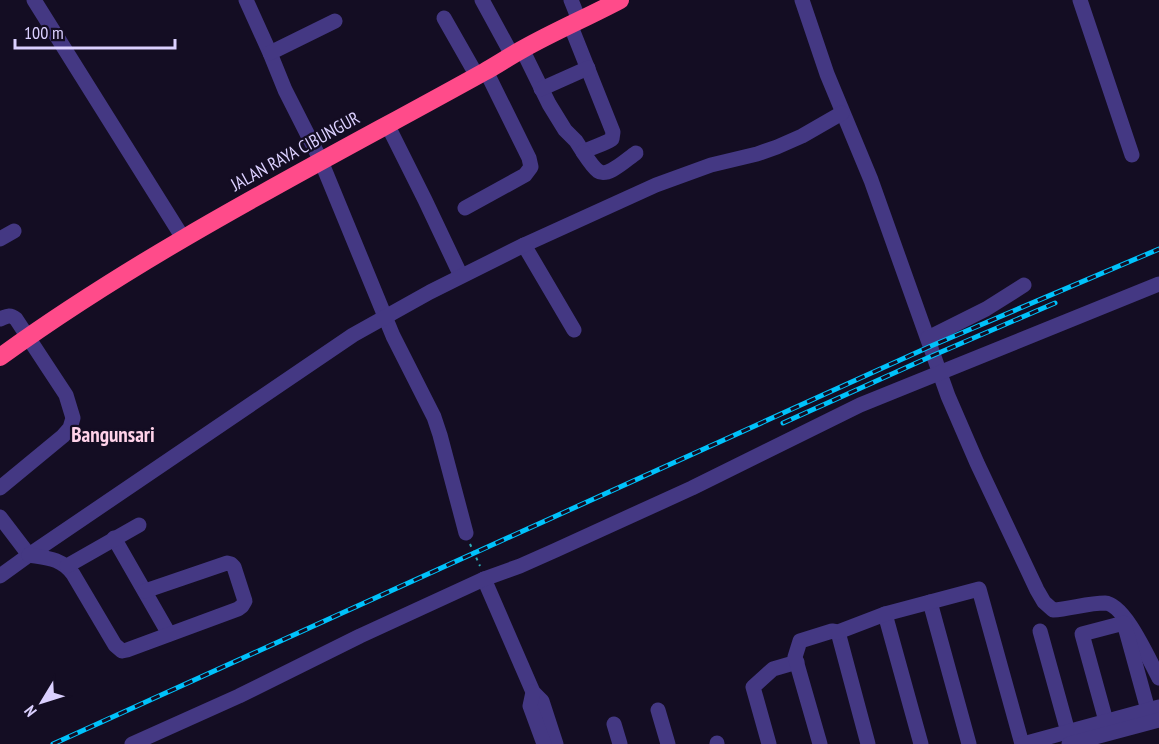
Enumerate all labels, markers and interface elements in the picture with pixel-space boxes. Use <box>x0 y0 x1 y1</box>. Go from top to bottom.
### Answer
scale bar <box>15 12 176 50</box>
text: 100 m <box>24 21 64 44</box>
street label: JALAN RAYA CIBUNGUR <box>226 106 364 196</box>
district label: Bangunsari <box>71 421 155 448</box>
north arrow <box>12 672 72 732</box>
text: N <box>20 702 41 721</box>

